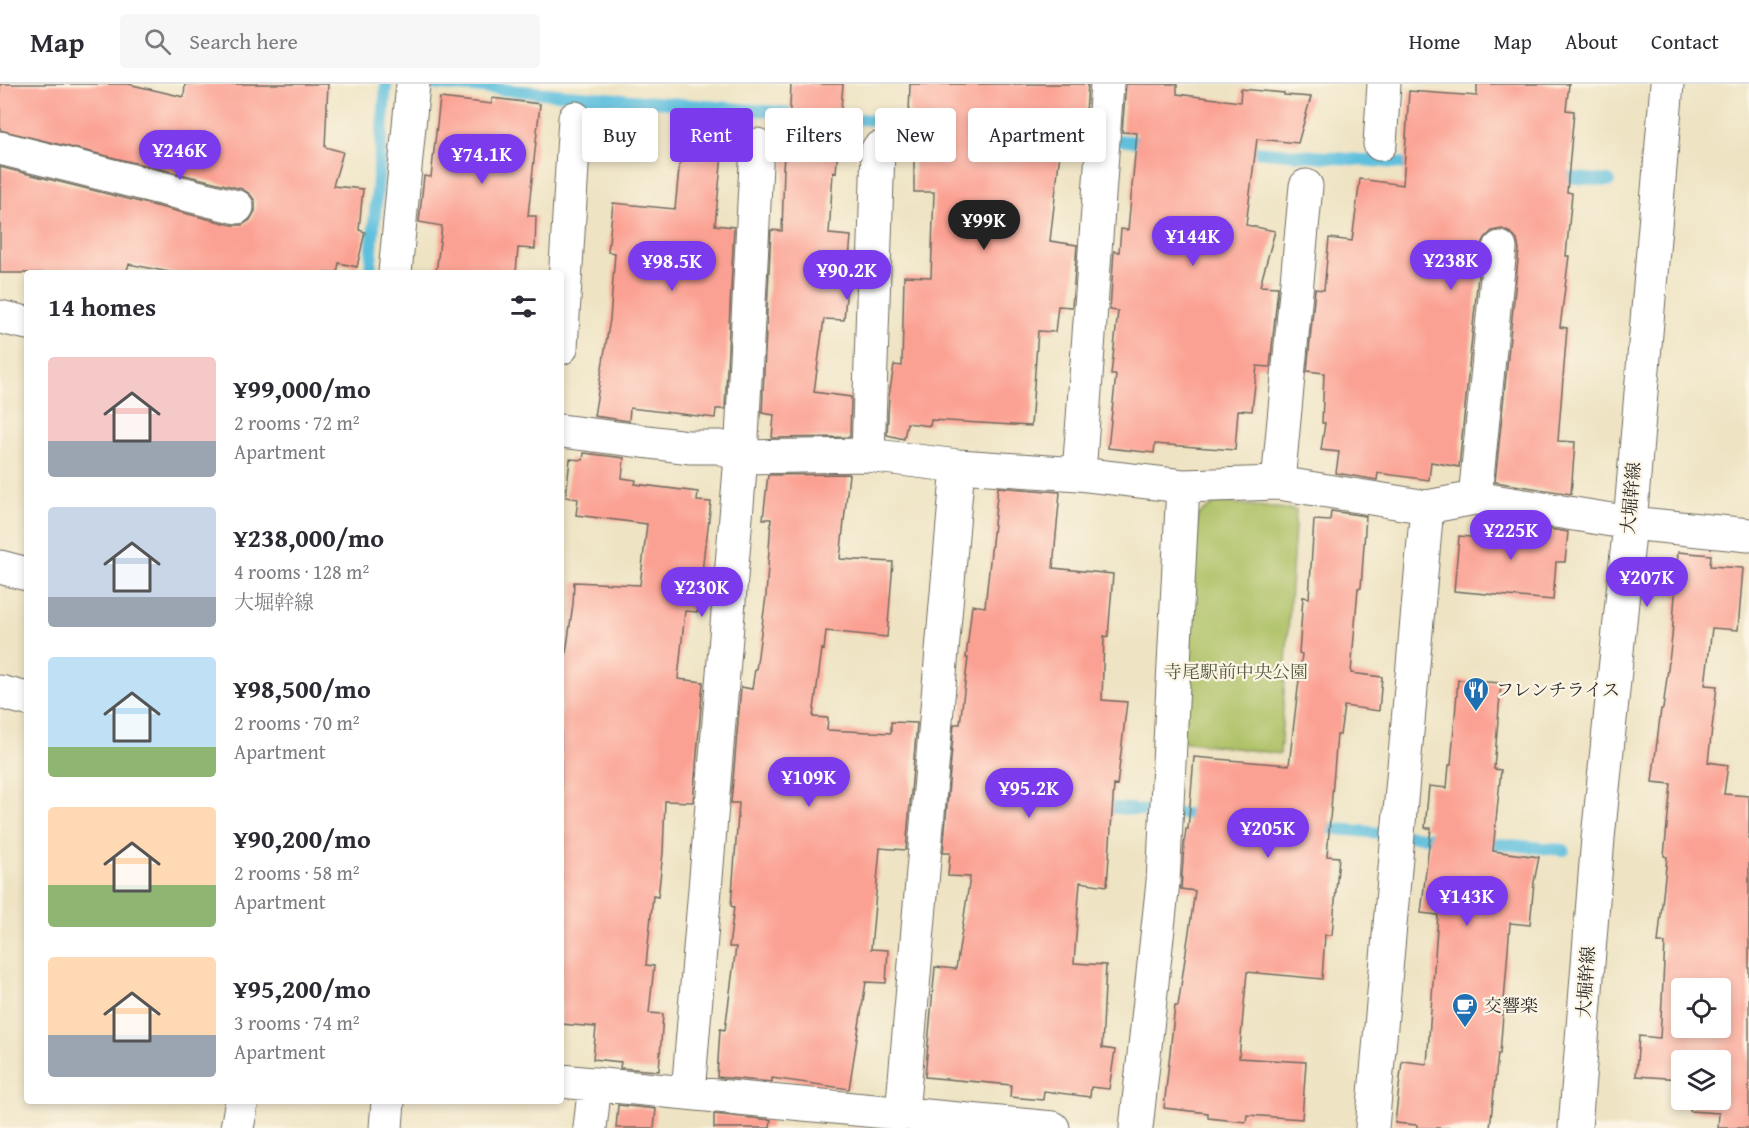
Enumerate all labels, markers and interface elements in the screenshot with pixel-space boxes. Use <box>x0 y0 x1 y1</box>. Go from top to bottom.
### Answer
search box <box>120 14 540 68</box>
text: Map <box>30 21 84 62</box>
icon: search <box>141 25 174 58</box>
text: Search here <box>189 25 298 57</box>
text: Home <box>1409 26 1460 57</box>
text: Map <box>1493 26 1532 57</box>
text: About <box>1565 26 1618 57</box>
text: Contact <box>1651 26 1719 57</box>
chip: Buy <box>582 108 658 162</box>
chip: Rent <box>670 108 753 162</box>
chip: Filters <box>765 108 863 162</box>
chip: New <box>875 108 956 162</box>
chip: Apartment <box>968 108 1106 162</box>
pin: ¥246K <box>138 130 222 181</box>
pin: ¥74.1K <box>433 134 531 185</box>
text: ¥246K <box>153 135 207 164</box>
text: ¥74.1K <box>452 139 512 168</box>
pin: ¥99K <box>948 200 1020 251</box>
text: ¥99K <box>962 205 1006 234</box>
pin: ¥144K <box>1151 216 1235 267</box>
text: ¥144K <box>1166 221 1220 250</box>
pin: ¥238K <box>1409 240 1493 291</box>
pin: ¥98.5K <box>623 241 721 292</box>
text: ¥238K <box>1424 245 1478 274</box>
text: ¥98.5K <box>642 246 702 275</box>
pin: ¥90.2K <box>798 250 896 301</box>
text: ¥90.2K <box>817 255 877 284</box>
text: 14 homes <box>48 287 156 326</box>
icon: filters <box>507 290 540 323</box>
text: ¥99,000/mo <box>234 369 371 408</box>
icon: home <box>96 381 168 453</box>
text: 2 rooms · 72 m² <box>234 408 360 437</box>
text: Apartment <box>234 437 326 466</box>
street label: 大堀幹線 <box>1614 461 1647 535</box>
pin: ¥225K <box>1469 510 1553 561</box>
text: ¥225K <box>1484 515 1538 544</box>
text: ¥238,000/mo <box>234 518 384 557</box>
icon: home <box>96 531 168 603</box>
text: 4 rooms · 128 m² <box>234 557 369 586</box>
pin: ¥207K <box>1605 557 1689 608</box>
text: ¥207K <box>1620 562 1674 591</box>
pin: ¥230K <box>660 567 744 618</box>
text: ¥230K <box>675 572 729 601</box>
text: 大堀幹線 <box>234 587 314 616</box>
park label: 寺尾駅前中央公園 <box>1164 658 1308 685</box>
text: ¥98,500/mo <box>234 669 371 708</box>
restaurant icon: フレンチライス <box>1461 675 1491 713</box>
place label: フレンチライス <box>1496 676 1620 703</box>
icon: home <box>96 681 168 753</box>
text: 2 rooms · 70 m² <box>234 708 360 737</box>
text: Apartment <box>234 737 326 766</box>
pin: ¥109K <box>767 757 851 808</box>
text: ¥109K <box>782 762 836 791</box>
pin: ¥95.2K <box>980 768 1078 819</box>
text: ¥95.2K <box>999 773 1059 802</box>
pin: ¥205K <box>1226 808 1310 859</box>
text: ¥205K <box>1241 813 1295 842</box>
text: ¥90,200/mo <box>234 819 371 858</box>
icon: home <box>96 831 168 903</box>
text: 2 rooms · 58 m² <box>234 858 360 887</box>
pin: ¥143K <box>1425 876 1509 927</box>
text: ¥143K <box>1440 881 1494 910</box>
text: Apartment <box>234 887 326 916</box>
street label: 大堀幹線 <box>1570 945 1601 1019</box>
text: ¥95,200/mo <box>234 969 371 1008</box>
map controls <box>1671 978 1731 1110</box>
button: locate <box>1671 978 1731 1038</box>
icon: home <box>96 981 168 1053</box>
cafe icon: 交響楽 <box>1450 991 1480 1029</box>
place label: 交響楽 <box>1484 992 1538 1019</box>
text: 3 rooms · 74 m² <box>234 1008 360 1037</box>
text: Apartment <box>234 1037 326 1066</box>
button: layers <box>1671 1050 1731 1110</box>

